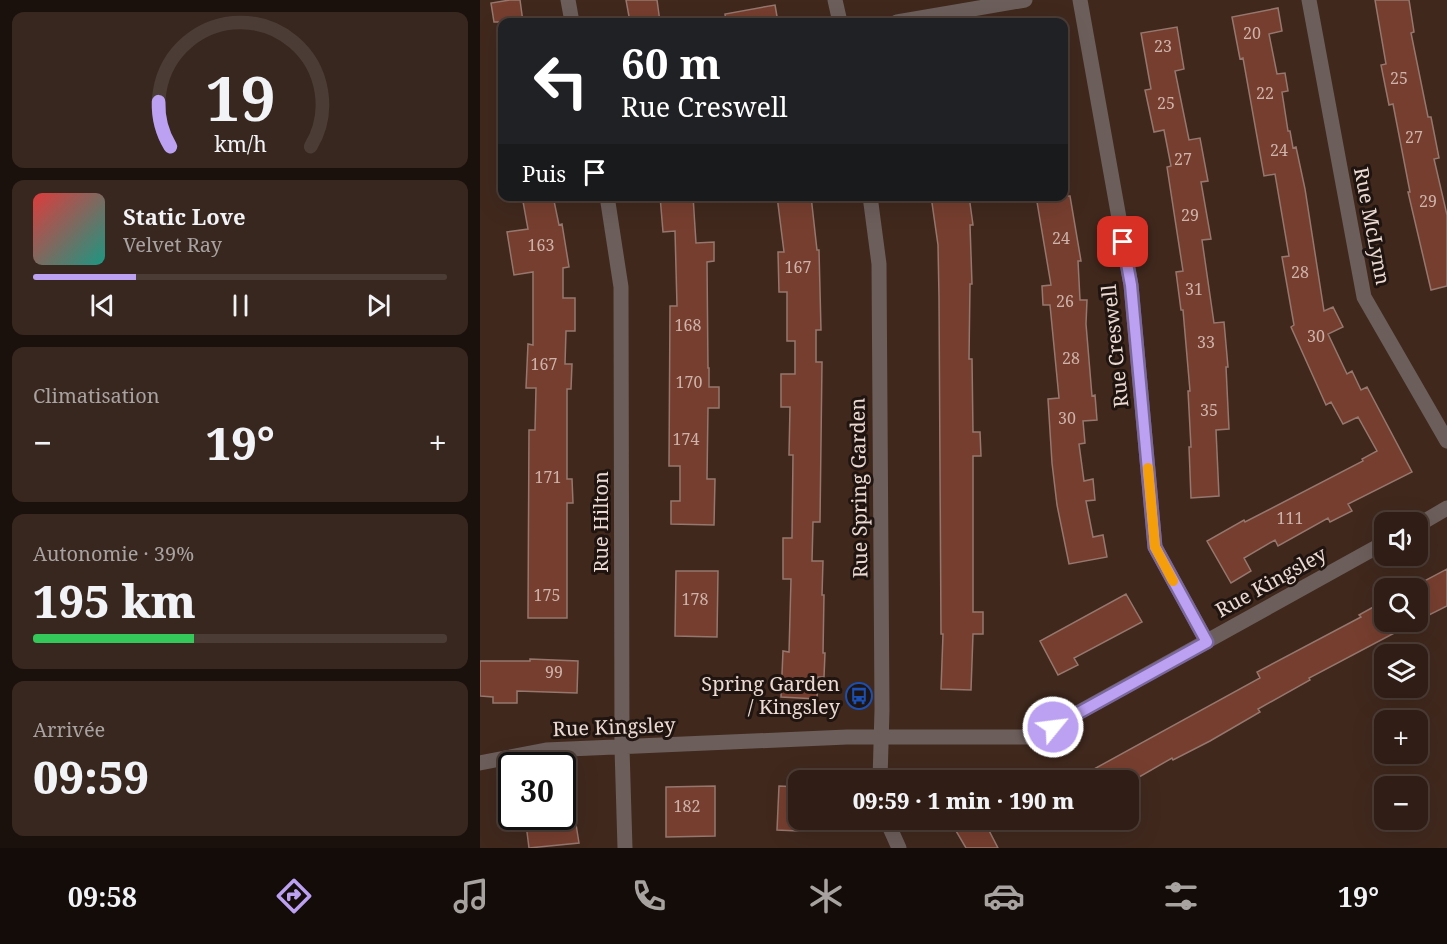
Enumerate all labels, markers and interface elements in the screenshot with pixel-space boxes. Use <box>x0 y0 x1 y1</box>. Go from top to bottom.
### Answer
house number: 20 <box>1243 22 1261 44</box>
text: 60 m <box>621 34 721 91</box>
house number: 23 <box>1154 35 1172 57</box>
icon: left <box>522 42 600 120</box>
text: 19 <box>205 54 275 139</box>
house number: 25 <box>1390 67 1408 89</box>
house number: 22 <box>1256 82 1274 104</box>
text: Rue Creswell <box>621 88 788 125</box>
house number: 25 <box>1157 92 1175 114</box>
house number: 27 <box>1405 126 1423 148</box>
text: km/h <box>214 129 267 158</box>
house number: 24 <box>1270 139 1288 161</box>
house number: 27 <box>1174 148 1192 170</box>
icon: arrive <box>578 156 611 189</box>
text: Puis <box>522 158 566 188</box>
street label: Rue McLynn <box>1348 165 1397 287</box>
house number: 29 <box>1419 190 1437 212</box>
text: Static Love <box>123 201 246 231</box>
house number: 29 <box>1181 204 1199 226</box>
pin <box>1097 216 1148 267</box>
icon: arrive <box>1106 225 1139 258</box>
house number: 24 <box>1052 227 1070 249</box>
text: Velvet Ray <box>123 231 222 258</box>
house number: 163 <box>528 234 554 256</box>
house number: 167 <box>785 256 811 278</box>
house number: 28 <box>1291 261 1309 283</box>
house number: 31 <box>1185 278 1203 300</box>
street label: Rue Creswell <box>1095 283 1134 409</box>
icon: previous <box>86 289 119 322</box>
icon: pause <box>224 289 257 322</box>
icon: next <box>362 289 395 322</box>
house number: 26 <box>1056 290 1074 312</box>
house number: 168 <box>675 314 701 336</box>
house number: 30 <box>1307 325 1325 347</box>
house number: 33 <box>1197 331 1215 353</box>
house number: 28 <box>1062 347 1080 369</box>
house number: 167 <box>531 353 557 375</box>
house number: 170 <box>676 371 702 393</box>
text: Climatisation <box>33 382 160 409</box>
street label: Rue Spring Garden <box>843 397 874 578</box>
house number: 35 <box>1200 399 1218 421</box>
house number: 30 <box>1058 407 1076 429</box>
text: 19° <box>206 412 275 473</box>
text: − <box>33 420 52 465</box>
text: + <box>429 420 447 465</box>
house number: 174 <box>673 428 699 450</box>
house number: 171 <box>535 466 561 488</box>
street label: Rue Hilton <box>587 471 614 573</box>
house number: 111 <box>1277 507 1303 529</box>
map controls <box>1374 512 1428 830</box>
button: sound <box>1374 512 1428 566</box>
text: Autonomie · 39% <box>33 540 194 567</box>
street label: Rue Kingsley <box>1210 540 1332 623</box>
text: 195 km <box>33 570 196 631</box>
button: search <box>1374 578 1428 632</box>
house number: 175 <box>534 584 560 606</box>
house number: 178 <box>682 588 708 610</box>
button: layers <box>1374 644 1428 698</box>
house number: 99 <box>545 661 563 683</box>
place label: Spring Garden / Kingsley <box>701 670 841 720</box>
bus stop icon: Spring Garden / Kingsley <box>844 681 874 711</box>
position arrow <box>1021 695 1085 759</box>
button: + <box>1374 710 1428 764</box>
street label: Rue Kingsley <box>552 711 677 742</box>
text: Arrivée <box>33 716 105 743</box>
text: 09:59 <box>33 746 149 807</box>
speed limit sign: 30 <box>498 752 576 830</box>
button: − <box>1374 776 1428 830</box>
text: 09:59 · 1 min · 190 m <box>853 785 1074 815</box>
house number: 182 <box>674 795 700 817</box>
icon: directions <box>273 875 315 917</box>
icon: music <box>450 875 492 917</box>
icon: phone <box>628 875 670 917</box>
icon: climate <box>805 875 847 917</box>
icon: car <box>983 875 1025 917</box>
icon: filters <box>1160 875 1202 917</box>
text: 09:58 <box>68 878 137 915</box>
text: 19° <box>1338 878 1379 915</box>

